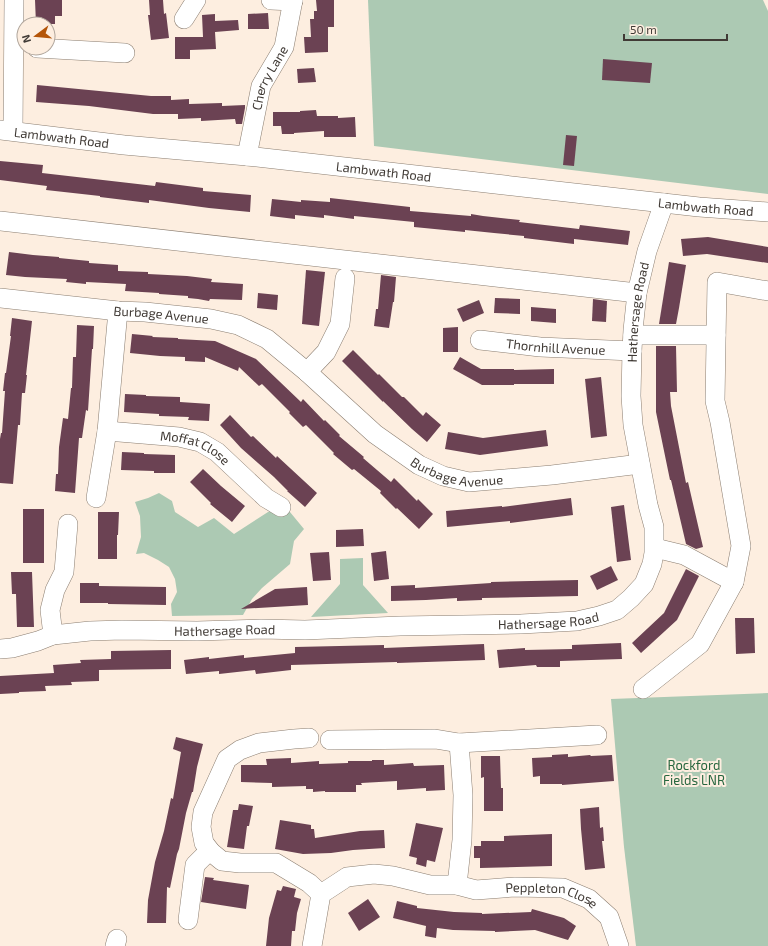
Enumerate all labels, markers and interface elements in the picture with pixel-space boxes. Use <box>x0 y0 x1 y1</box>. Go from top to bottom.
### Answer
north arrow <box>16 16 56 56</box>
scale bar <box>624 16 727 42</box>
text: 50 m <box>630 22 657 36</box>
text: N <box>19 33 33 45</box>
street label: Cherry Lane <box>248 43 291 112</box>
street label: Lambwath Road <box>13 124 110 151</box>
street label: Lambwath Road <box>335 158 432 185</box>
street label: Lambwath Road <box>657 194 754 219</box>
street label: Hathersage Road <box>624 260 652 363</box>
street label: Burbage Avenue <box>113 303 210 327</box>
street label: Thornhill Avenue <box>505 335 606 358</box>
street label: Moffat Close <box>159 427 233 468</box>
street label: Burbage Avenue <box>407 454 504 490</box>
street label: Hathersage Road <box>498 608 600 632</box>
street label: Hathersage Road <box>174 621 275 639</box>
park label: Rockford Fields LNR <box>663 757 725 788</box>
street label: Peppleton Close <box>505 879 602 911</box>

